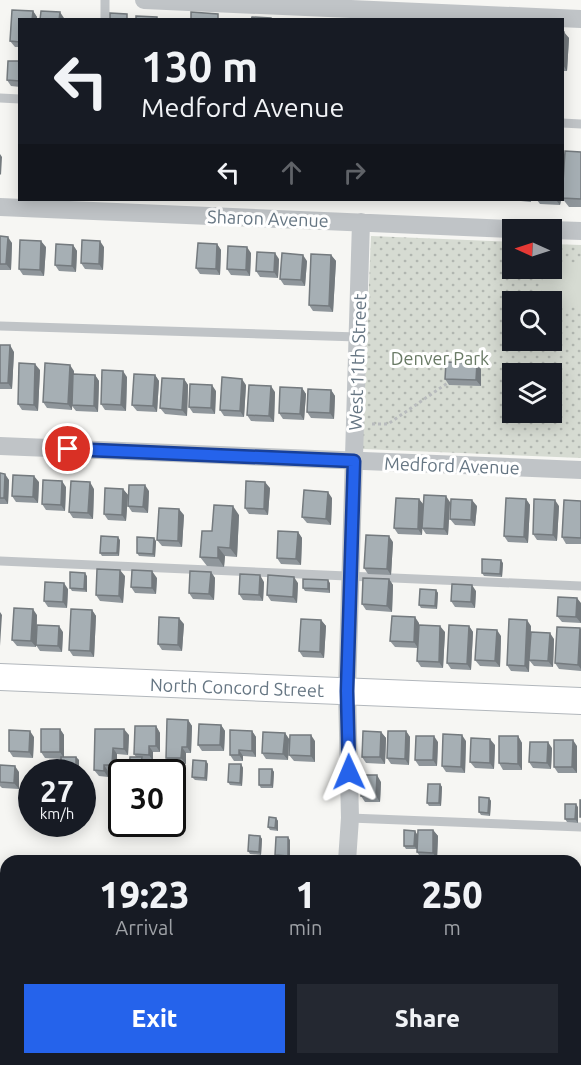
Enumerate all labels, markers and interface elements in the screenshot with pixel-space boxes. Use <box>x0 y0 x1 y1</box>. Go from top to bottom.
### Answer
icon: left <box>42 42 120 120</box>
text: 130 m <box>141 43 258 90</box>
text: Medford Avenue <box>141 92 344 122</box>
icon: left <box>212 156 245 189</box>
icon: ahead <box>275 156 308 189</box>
icon: right <box>338 156 371 189</box>
street label: Sharon Avenue <box>207 206 329 230</box>
north arrow <box>502 219 562 279</box>
map controls <box>502 219 562 423</box>
button: search <box>502 291 562 351</box>
street label: West 11th Street <box>345 293 369 431</box>
park label: Denver Park <box>391 348 489 368</box>
button: layers <box>502 363 562 423</box>
pin <box>42 423 93 474</box>
icon: arrive <box>51 432 84 465</box>
street label: Medford Avenue <box>384 453 520 477</box>
street label: North Concord Street <box>150 674 324 700</box>
position arrow <box>317 740 381 804</box>
speed limit sign: 30 <box>108 759 186 837</box>
text: 27 <box>40 774 74 808</box>
text: km/h <box>40 805 74 822</box>
text: 19:23 <box>99 874 189 915</box>
text: 1 <box>295 874 316 915</box>
text: 250 <box>422 874 483 915</box>
text: Arrival <box>115 916 174 939</box>
text: min <box>289 916 322 939</box>
text: m <box>444 916 461 939</box>
button: Exit <box>24 984 285 1053</box>
button: Share <box>297 984 558 1053</box>

